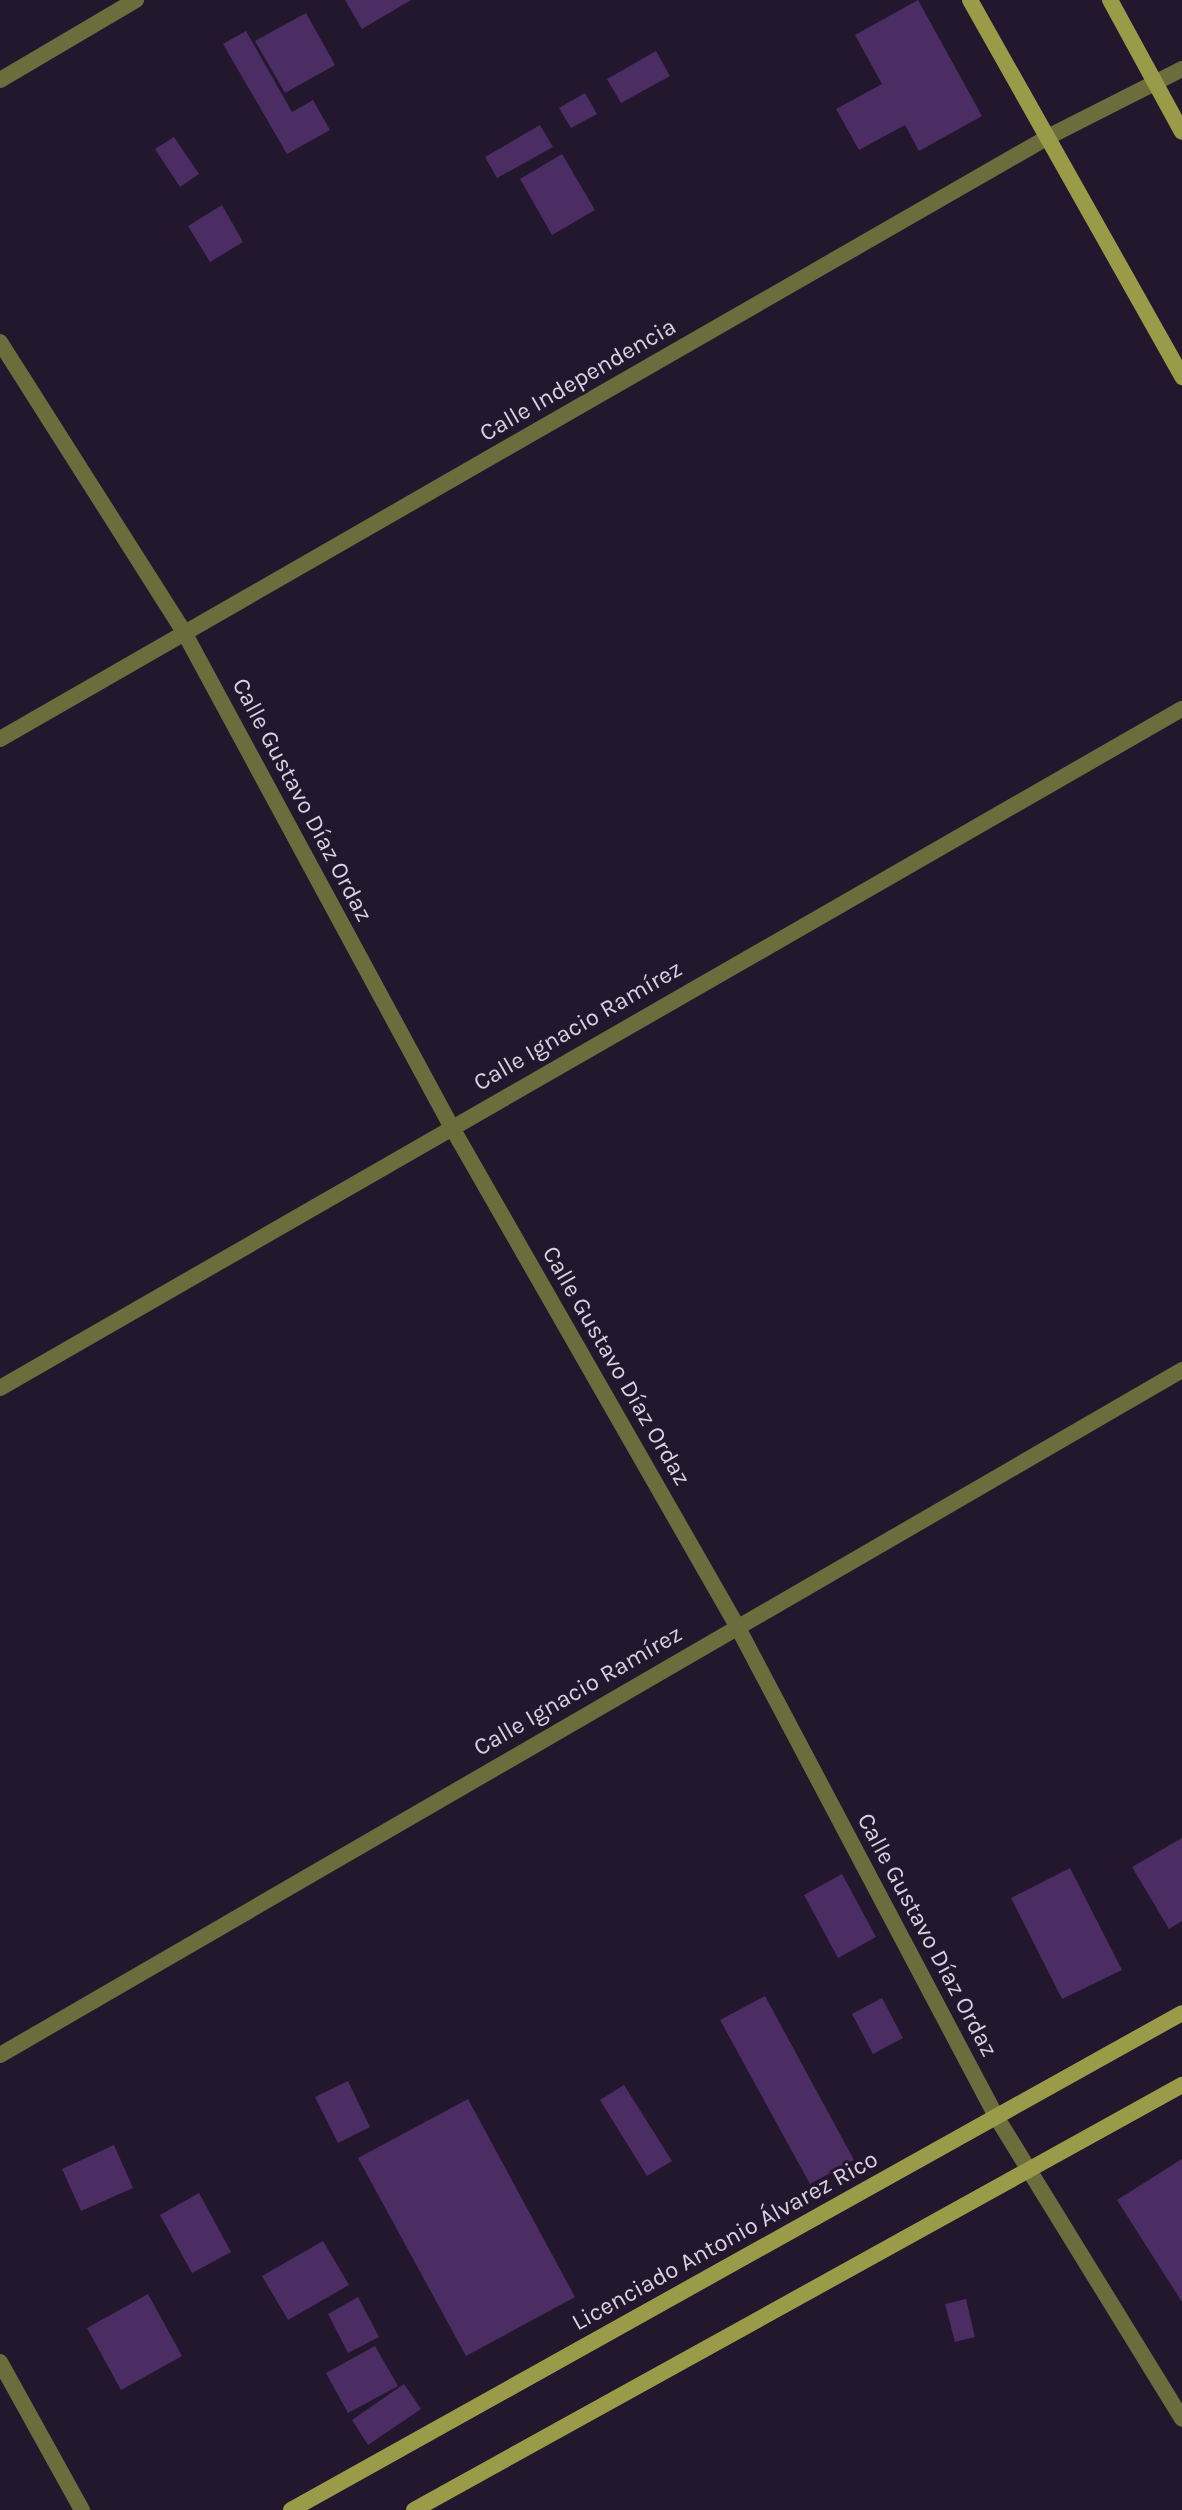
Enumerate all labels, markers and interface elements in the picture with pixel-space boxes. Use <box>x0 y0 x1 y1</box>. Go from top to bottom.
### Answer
street label: Calle Independencia <box>475 312 681 448</box>
street label: Calle Gustavo Díaz Ordaz <box>226 673 378 927</box>
street label: Calle Ignacio Ramírez <box>469 955 687 1097</box>
street label: Calle Gustavo Díaz Ordaz <box>536 1241 696 1491</box>
street label: Calle Ignacio Ramírez <box>469 1620 687 1762</box>
street label: Calle Gustavo Díaz Ordaz <box>851 1808 1003 2062</box>
street label: Licenciado Antonio Álvarez Rico <box>567 2145 883 2337</box>

